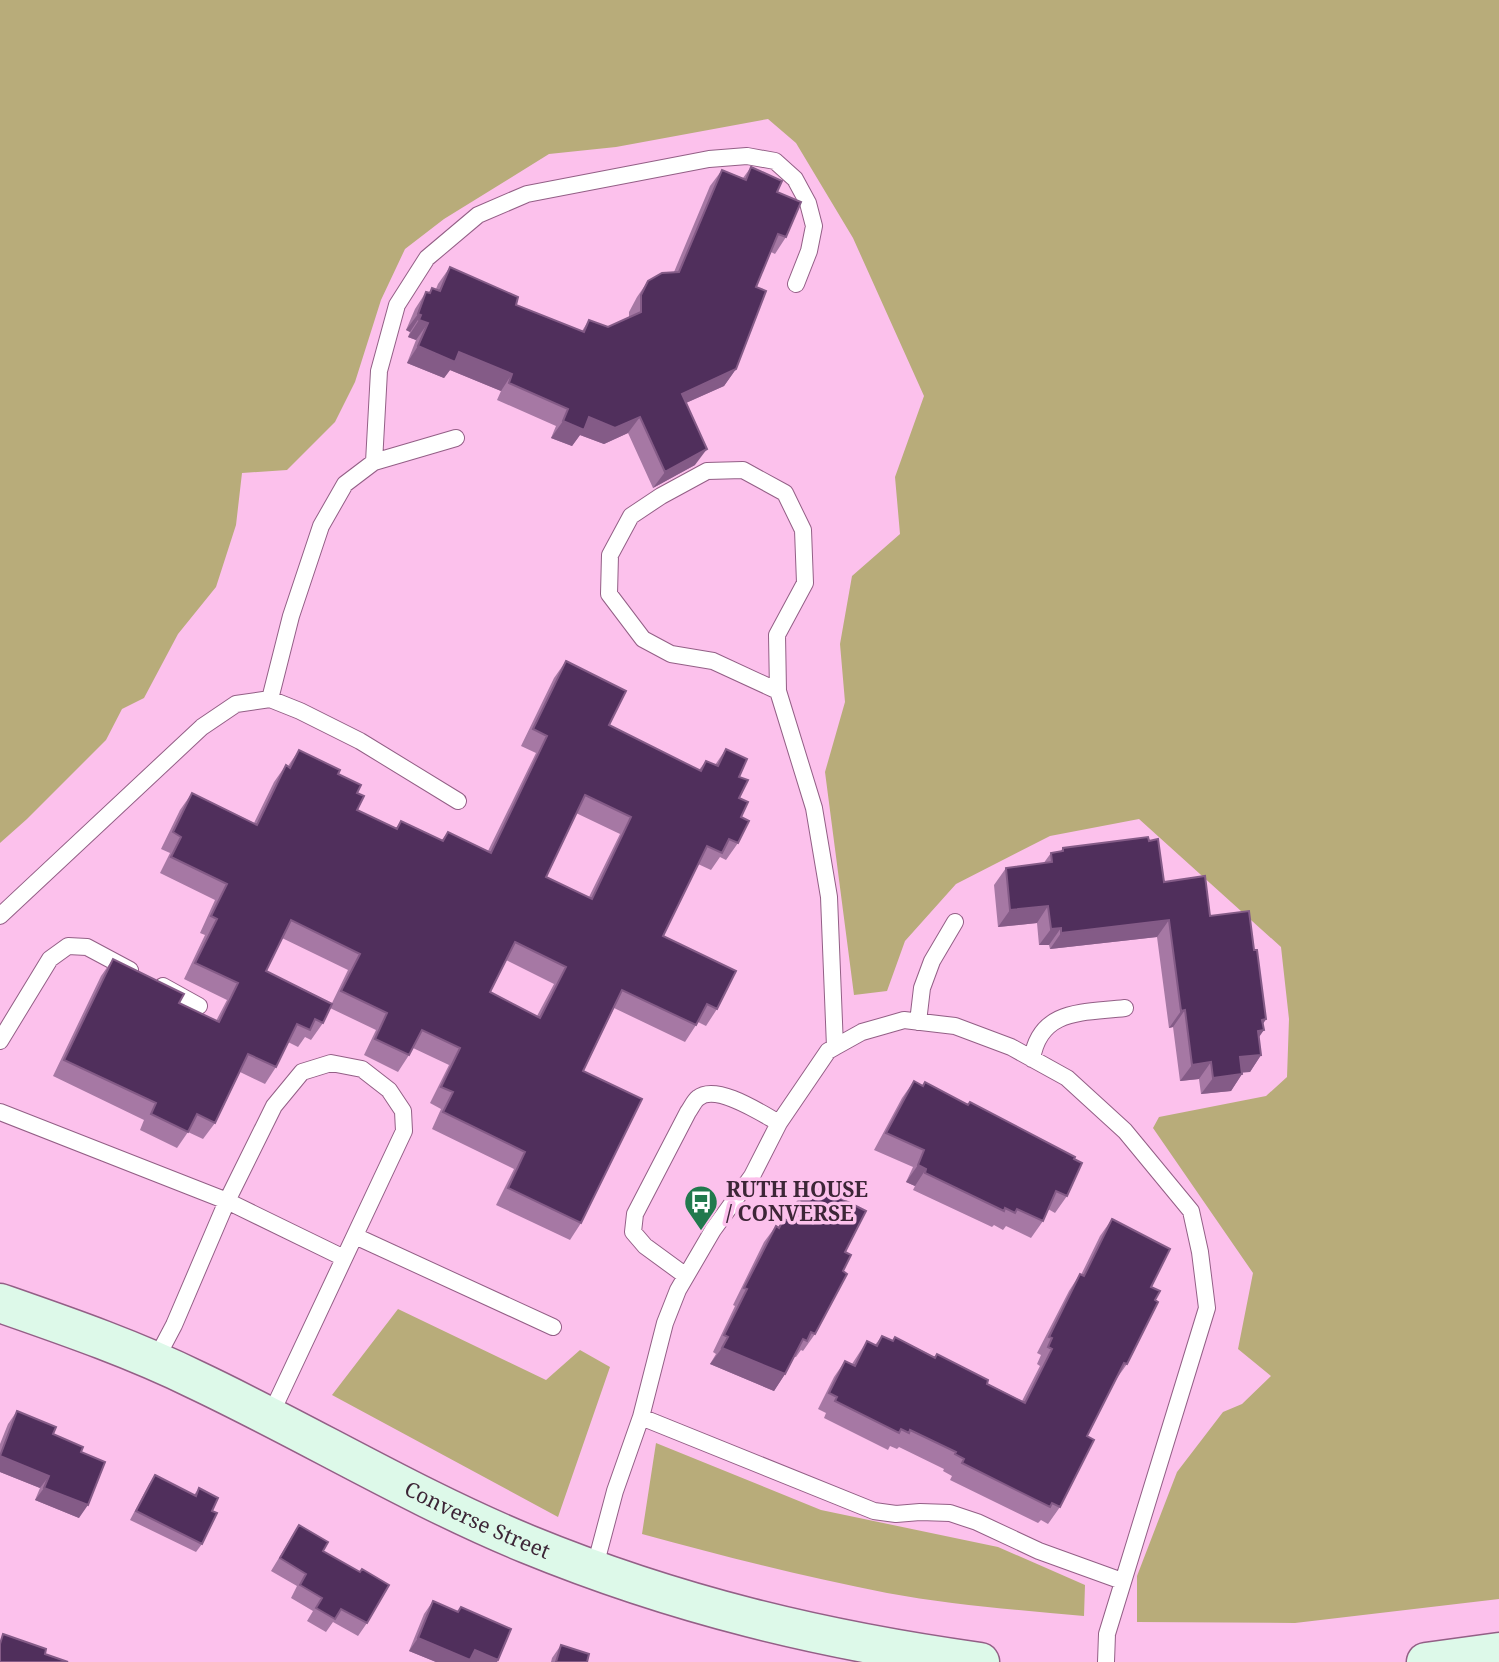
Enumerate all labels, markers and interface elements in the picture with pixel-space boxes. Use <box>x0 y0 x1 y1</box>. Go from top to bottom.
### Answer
place label: RUTH HOUSE / CONVERSE <box>726 1175 868 1227</box>
bus stop icon: RUTH HOUSE / CONVERSE <box>682 1183 720 1232</box>
street label: Converse Street <box>400 1474 554 1565</box>

